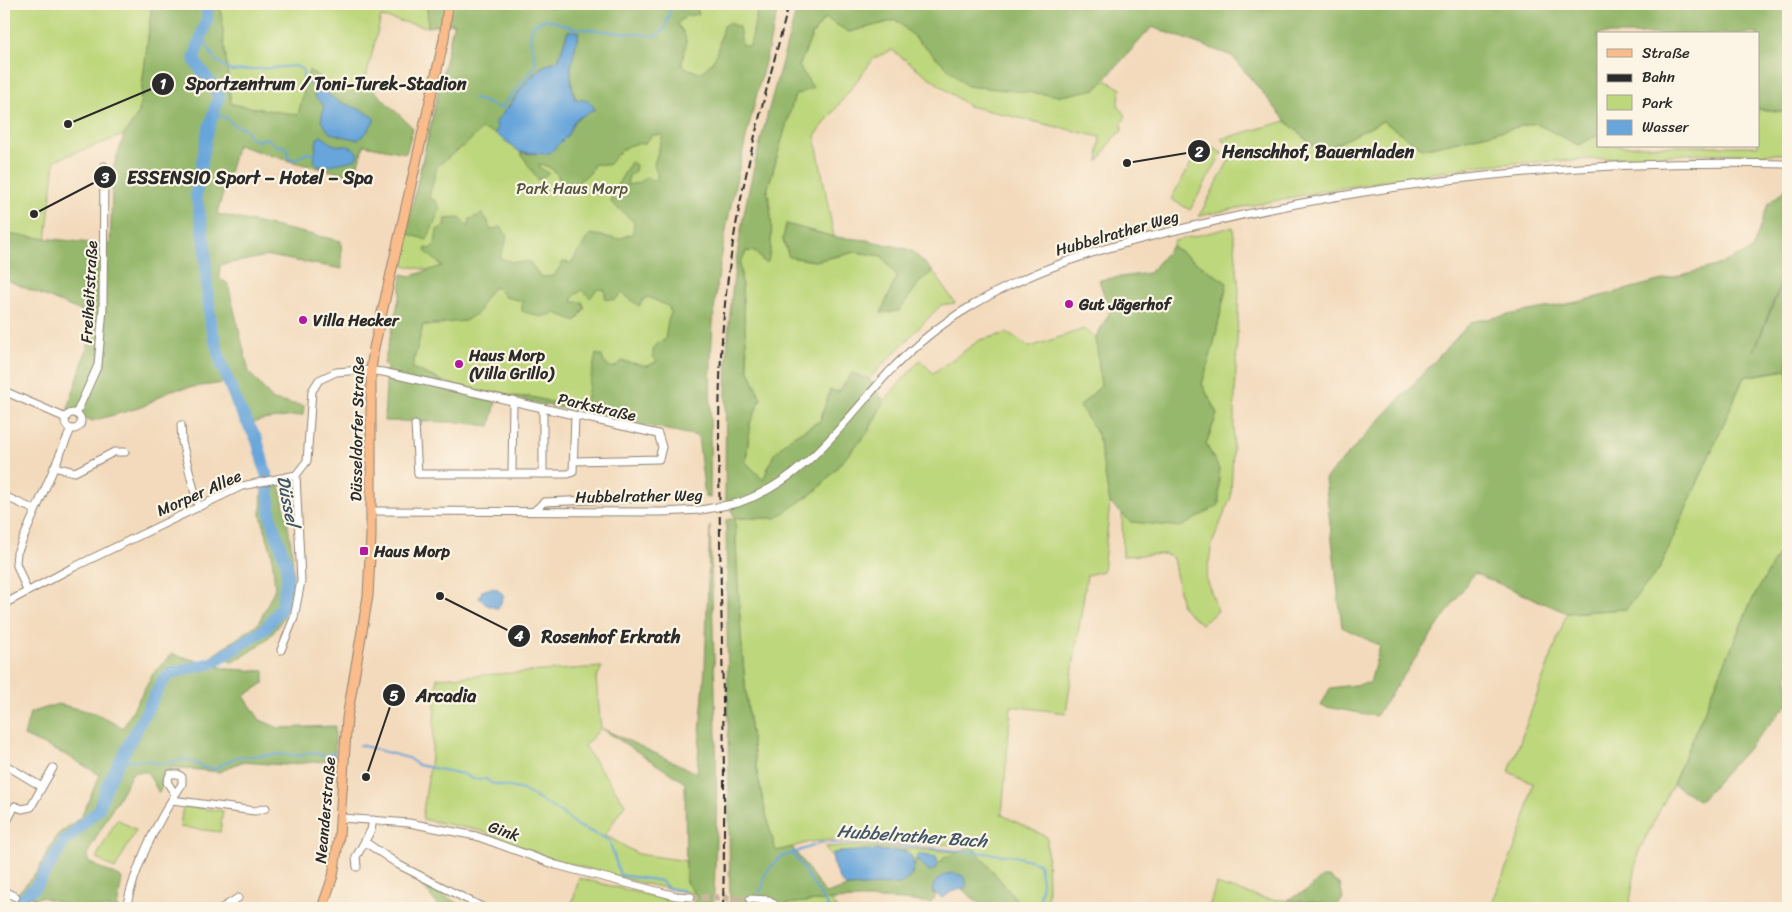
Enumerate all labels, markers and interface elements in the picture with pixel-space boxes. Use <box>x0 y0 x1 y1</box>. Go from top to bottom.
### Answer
legend <box>1597 32 1760 148</box>
text: Straße <box>1642 40 1690 66</box>
text: Bahn <box>1642 64 1675 90</box>
callout: Sportzentrum / Toni-Turek-Stadion <box>151 67 477 100</box>
text: Sportzentrum / Toni-Turek-Stadion <box>184 68 467 100</box>
text: 1 <box>160 71 167 97</box>
text: Park <box>1642 90 1673 116</box>
text: Wasser <box>1642 114 1690 140</box>
callout: Henschhof, Bauernladen <box>1187 135 1423 168</box>
text: Henschhof, Bauernladen <box>1221 136 1414 168</box>
text: 2 <box>1194 139 1204 165</box>
callout: ESSENSIO Sport – Hotel – Spa <box>92 161 383 194</box>
text: ESSENSIO Sport – Hotel – Spa <box>127 162 373 194</box>
text: 3 <box>100 165 110 191</box>
park label: Park Haus Morp <box>516 174 628 203</box>
street label: Hubbelrather Weg <box>1052 201 1182 265</box>
street label: Freiheitstraße <box>72 240 106 344</box>
place label: Gut Jägerhof <box>1078 290 1172 319</box>
marker: Gut Jägerhof <box>1063 298 1075 310</box>
place label: Villa Hecker <box>313 306 400 335</box>
marker: Villa Hecker <box>297 314 309 326</box>
place label: Haus Morp (Villa Grillo) <box>468 341 555 388</box>
street label: Düsseldorfer Straße <box>341 356 373 502</box>
marker: Haus Morp (Villa Grillo) <box>453 358 465 370</box>
street label: Parkstraße <box>555 384 639 430</box>
street label: Morper Allee <box>152 461 246 525</box>
water label: Düssel <box>267 473 309 533</box>
street label: Hubbelrather Weg <box>575 480 703 512</box>
place label: Haus Morp <box>373 537 451 566</box>
marker: Haus Morp <box>358 545 370 557</box>
callout: Rosenhof Erkrath <box>506 620 690 653</box>
text: Rosenhof Erkrath <box>541 621 681 653</box>
text: 4 <box>513 623 524 649</box>
callout: Arcadia <box>381 679 487 712</box>
text: Arcadia <box>415 680 477 712</box>
text: 5 <box>389 683 399 709</box>
street label: Neanderstraße <box>306 755 344 865</box>
street label: Gink <box>484 812 524 850</box>
water label: Hubbelrather Bach <box>836 815 990 857</box>

